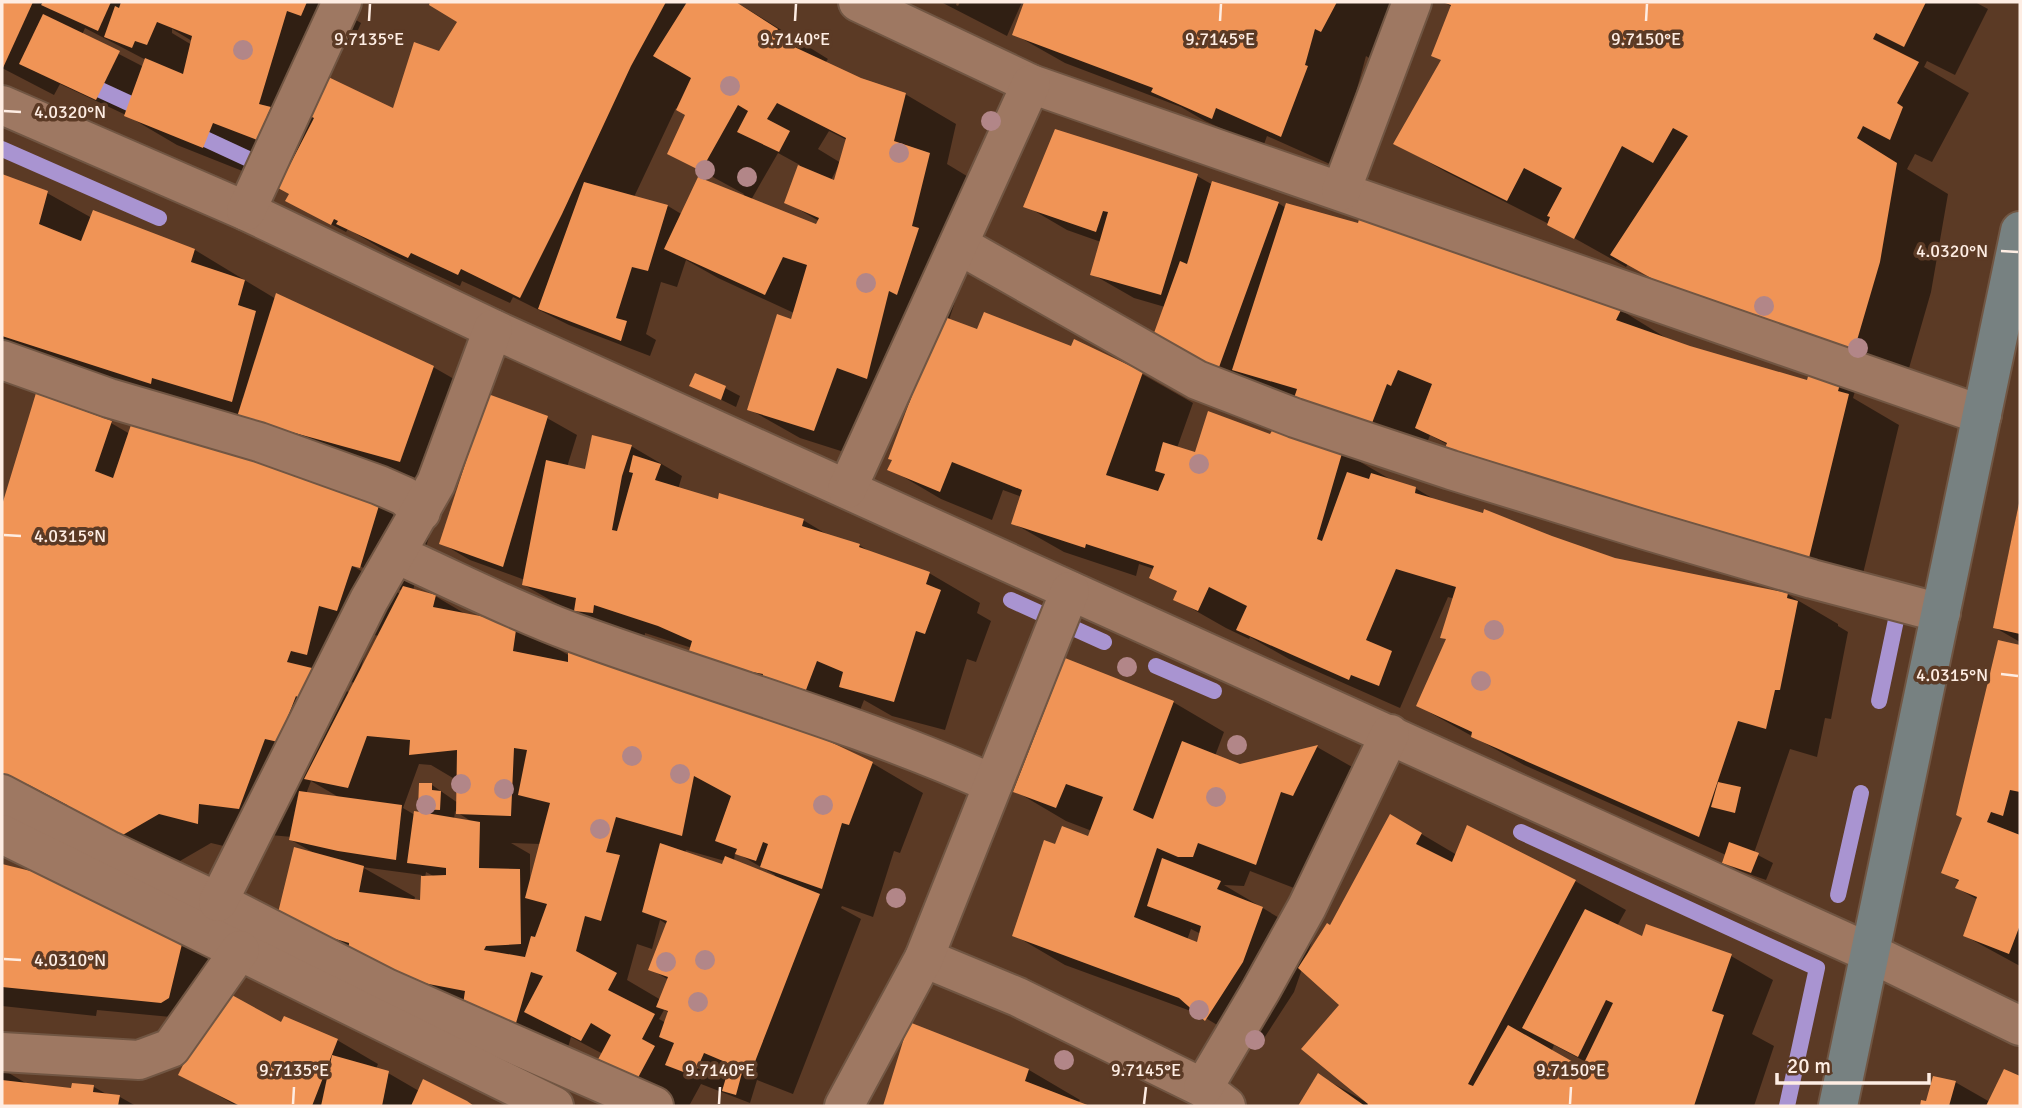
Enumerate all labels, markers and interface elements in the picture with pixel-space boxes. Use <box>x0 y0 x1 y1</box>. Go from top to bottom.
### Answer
text: 9.7135°E <box>334 28 404 50</box>
text: 9.7140°E <box>760 28 830 50</box>
text: 9.7145°E <box>1185 28 1255 50</box>
text: 9.7150°E <box>1611 28 1681 50</box>
text: 4.0320°N <box>34 101 106 123</box>
text: 4.0320°N <box>1916 240 1988 262</box>
text: 4.0315°N <box>34 525 106 547</box>
text: 4.0315°N <box>1916 664 1988 686</box>
text: 4.0310°N <box>34 949 106 971</box>
scale bar <box>1777 1042 1929 1086</box>
text: 20 m <box>1787 1053 1831 1079</box>
text: 9.7135°E <box>259 1059 329 1081</box>
text: 9.7140°E <box>685 1059 755 1081</box>
text: 9.7145°E <box>1111 1059 1181 1081</box>
text: 9.7150°E <box>1536 1059 1606 1081</box>

